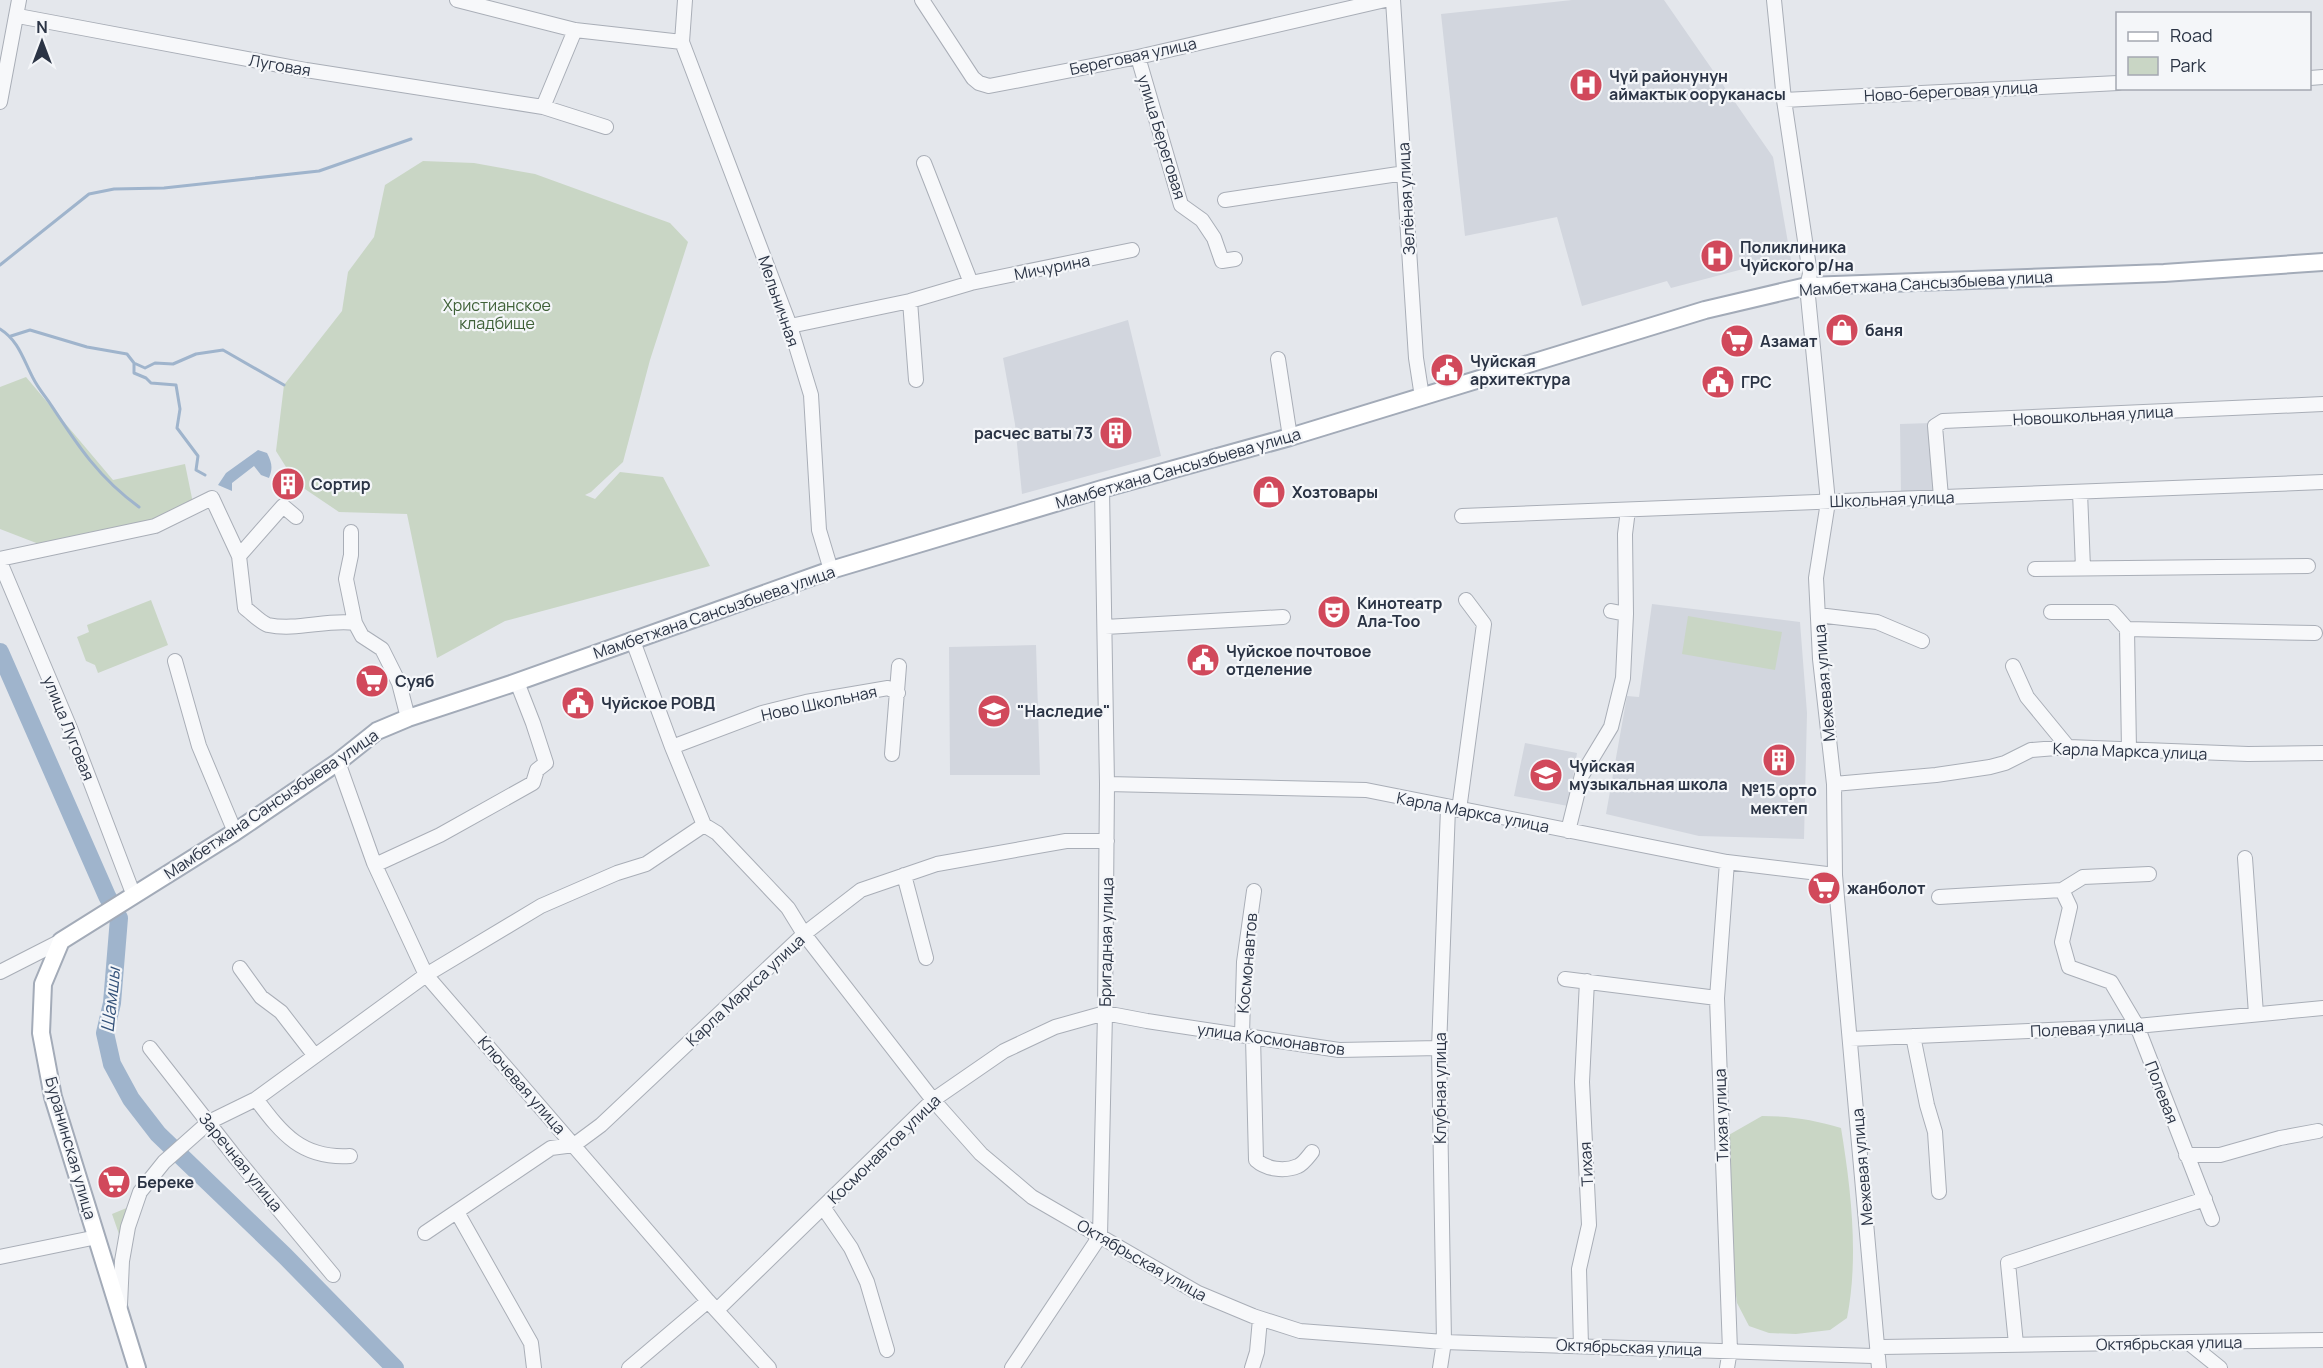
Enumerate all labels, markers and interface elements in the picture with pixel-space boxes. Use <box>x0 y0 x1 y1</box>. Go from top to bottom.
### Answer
north arrow <box>12 12 72 72</box>
legend <box>2116 12 2311 90</box>
text: N <box>36 16 48 38</box>
text: Road <box>2170 23 2213 47</box>
street label: Береговая улица <box>1067 32 1199 80</box>
street label: Луговая <box>247 49 313 81</box>
text: Park <box>2170 53 2207 77</box>
place label: Чүй районунун аймактык ооруканасы <box>1609 65 1786 105</box>
hospital icon: Чүй районунун аймактык ооруканасы <box>1568 67 1604 103</box>
street label: улица Береговая <box>1133 72 1191 202</box>
street label: Ново-береговая улица <box>1863 75 2039 107</box>
street label: Зелёная улица <box>1392 142 1420 256</box>
place label: Поликлиника Чуйского р/на <box>1740 236 1854 276</box>
hospital icon: Поликлиника Чуйского р/на <box>1699 238 1735 274</box>
street label: Мичурина <box>1012 249 1092 285</box>
street label: Мельничная <box>753 253 805 349</box>
street label: Мамбетжана Сансызбыева улица <box>1799 265 2053 301</box>
park label: Христианское кладбище <box>443 294 551 334</box>
shop icon: баня <box>1824 312 1860 348</box>
place label: баня <box>1865 319 1903 341</box>
supermarket icon: Азамат <box>1719 323 1755 359</box>
place label: Азамат <box>1760 330 1818 352</box>
place label: Чуйская архитектура <box>1470 350 1570 390</box>
public building icon: Чуйская архитектура <box>1429 352 1465 388</box>
public building icon: ГРС <box>1700 364 1736 400</box>
place label: ГРС <box>1741 371 1772 393</box>
street label: Новошкольная улица <box>2012 400 2174 430</box>
building icon: расчес ваты 73 <box>1098 415 1134 451</box>
place label: расчес ваты 73 <box>974 422 1093 444</box>
street label: Мамбетжана Сансызбыева улица <box>1053 422 1303 514</box>
building icon: Сортир <box>270 466 306 502</box>
place label: Сортир <box>311 473 371 495</box>
shop icon: Хозтовары <box>1251 474 1287 510</box>
place label: Хозтовары <box>1292 481 1378 503</box>
street label: Школьная улица <box>1829 486 1955 512</box>
street label: Мамбетжана Сансызбыева улица <box>590 560 838 664</box>
place label: Кинотеатр Ала-Тоо <box>1357 592 1442 632</box>
theatre icon: Кинотеатр Ала-Тоо <box>1316 594 1352 630</box>
street label: Межевая улица <box>1808 624 1840 742</box>
place label: Чуйское почтовое отделение <box>1226 640 1372 680</box>
public building icon: Чуйское почтовое отделение <box>1185 642 1221 678</box>
supermarket icon: Суяб <box>354 663 390 699</box>
place label: Суяб <box>395 670 434 692</box>
street label: улица Луговая <box>38 672 100 784</box>
street label: Ново Школьная <box>759 680 879 726</box>
public building icon: Чуйское РОВД <box>560 685 596 721</box>
place label: Чуйское РОВД <box>601 692 715 714</box>
school or university icon: "Наследие" <box>976 693 1012 729</box>
place label: "Наследие" <box>1017 700 1110 722</box>
street label: Мамбетжана Сансызбыева улица <box>160 724 382 884</box>
street label: Карла Маркса улица <box>2052 737 2208 765</box>
building icon: №15 орто мектеп <box>1761 742 1797 778</box>
place label: Чуйская музыкальная школа <box>1569 755 1728 795</box>
school or university icon: Чуйская музыкальная школа <box>1528 757 1564 793</box>
place label: №15 орто мектеп <box>1741 779 1817 819</box>
street label: Карла Маркса улица <box>1395 786 1551 838</box>
supermarket icon: жанболот <box>1806 870 1842 906</box>
street label: Бригадная улица <box>1094 877 1118 1007</box>
place label: жанболот <box>1847 877 1926 899</box>
street label: Космонавтов <box>1232 912 1262 1014</box>
street label: Карла Маркса улица <box>681 929 809 1051</box>
water label: Шамшы <box>95 965 126 1033</box>
street label: Полевая улица <box>2030 1014 2144 1042</box>
street label: улица Космонавтов <box>1196 1018 1347 1060</box>
street label: Ключевая улица <box>473 1031 571 1139</box>
street label: Клубная улица <box>1429 1032 1451 1144</box>
street label: Полевая <box>2140 1058 2184 1126</box>
street label: Тихая улица <box>1708 1068 1734 1162</box>
street label: Буранинская улица <box>40 1074 102 1222</box>
street label: Космонавтов улица <box>823 1089 945 1209</box>
street label: Заречная улица <box>194 1108 288 1216</box>
street label: Межевая улица <box>1846 1108 1878 1226</box>
street label: Тихая <box>1574 1141 1598 1187</box>
supermarket icon: Береке <box>96 1164 132 1200</box>
place label: Береке <box>137 1171 195 1193</box>
street label: Октябрьская улица <box>1073 1214 1211 1306</box>
street label: Октябрьская улица <box>2096 1331 2242 1355</box>
street label: Октябрьская улица <box>1555 1333 1703 1361</box>

